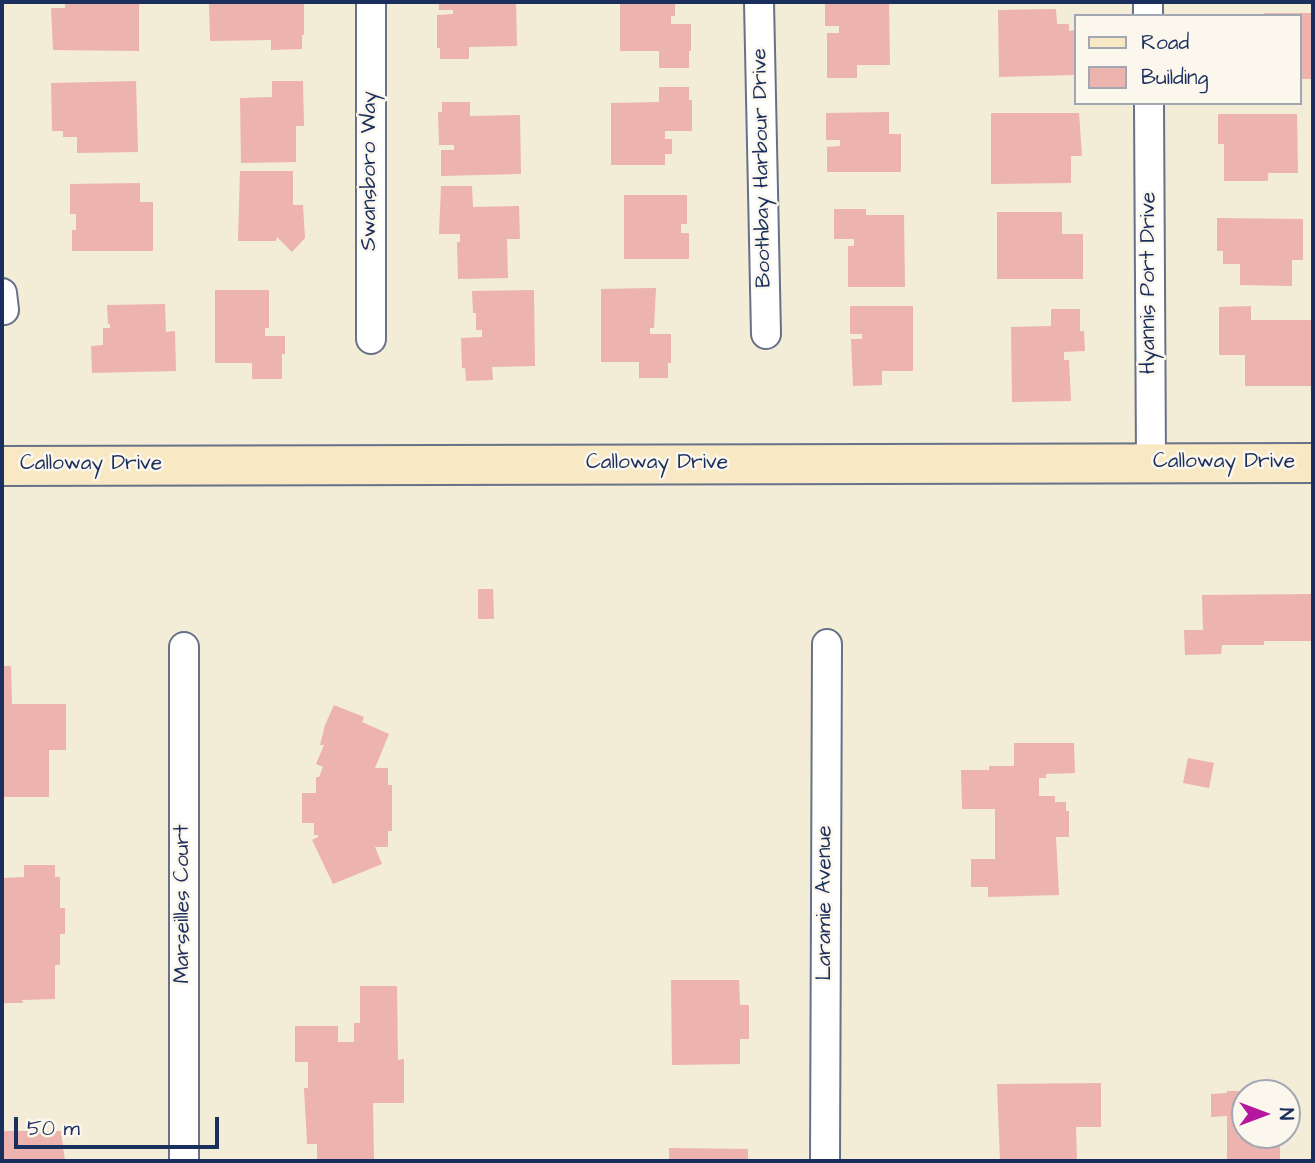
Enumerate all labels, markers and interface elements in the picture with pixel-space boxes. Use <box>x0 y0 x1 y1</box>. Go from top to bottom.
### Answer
legend <box>1074 14 1301 105</box>
text: Road <box>1141 28 1189 57</box>
street label: Boothbay Harbour Drive <box>748 48 778 288</box>
text: Building <box>1141 63 1208 92</box>
street label: Swansboro Way <box>358 91 384 251</box>
street label: Hyannis Port Drive <box>1137 192 1163 374</box>
street label: Calloway Drive <box>1153 450 1295 476</box>
street label: Calloway Drive <box>586 451 728 477</box>
street label: Calloway Drive <box>20 452 162 478</box>
street label: Marseilles Court <box>171 824 197 984</box>
street label: Laramie Avenue <box>813 825 839 981</box>
north arrow <box>1231 1079 1301 1149</box>
scale bar <box>18 1104 222 1148</box>
text: N <box>1272 1108 1299 1120</box>
text: 50 m <box>27 1114 80 1143</box>

